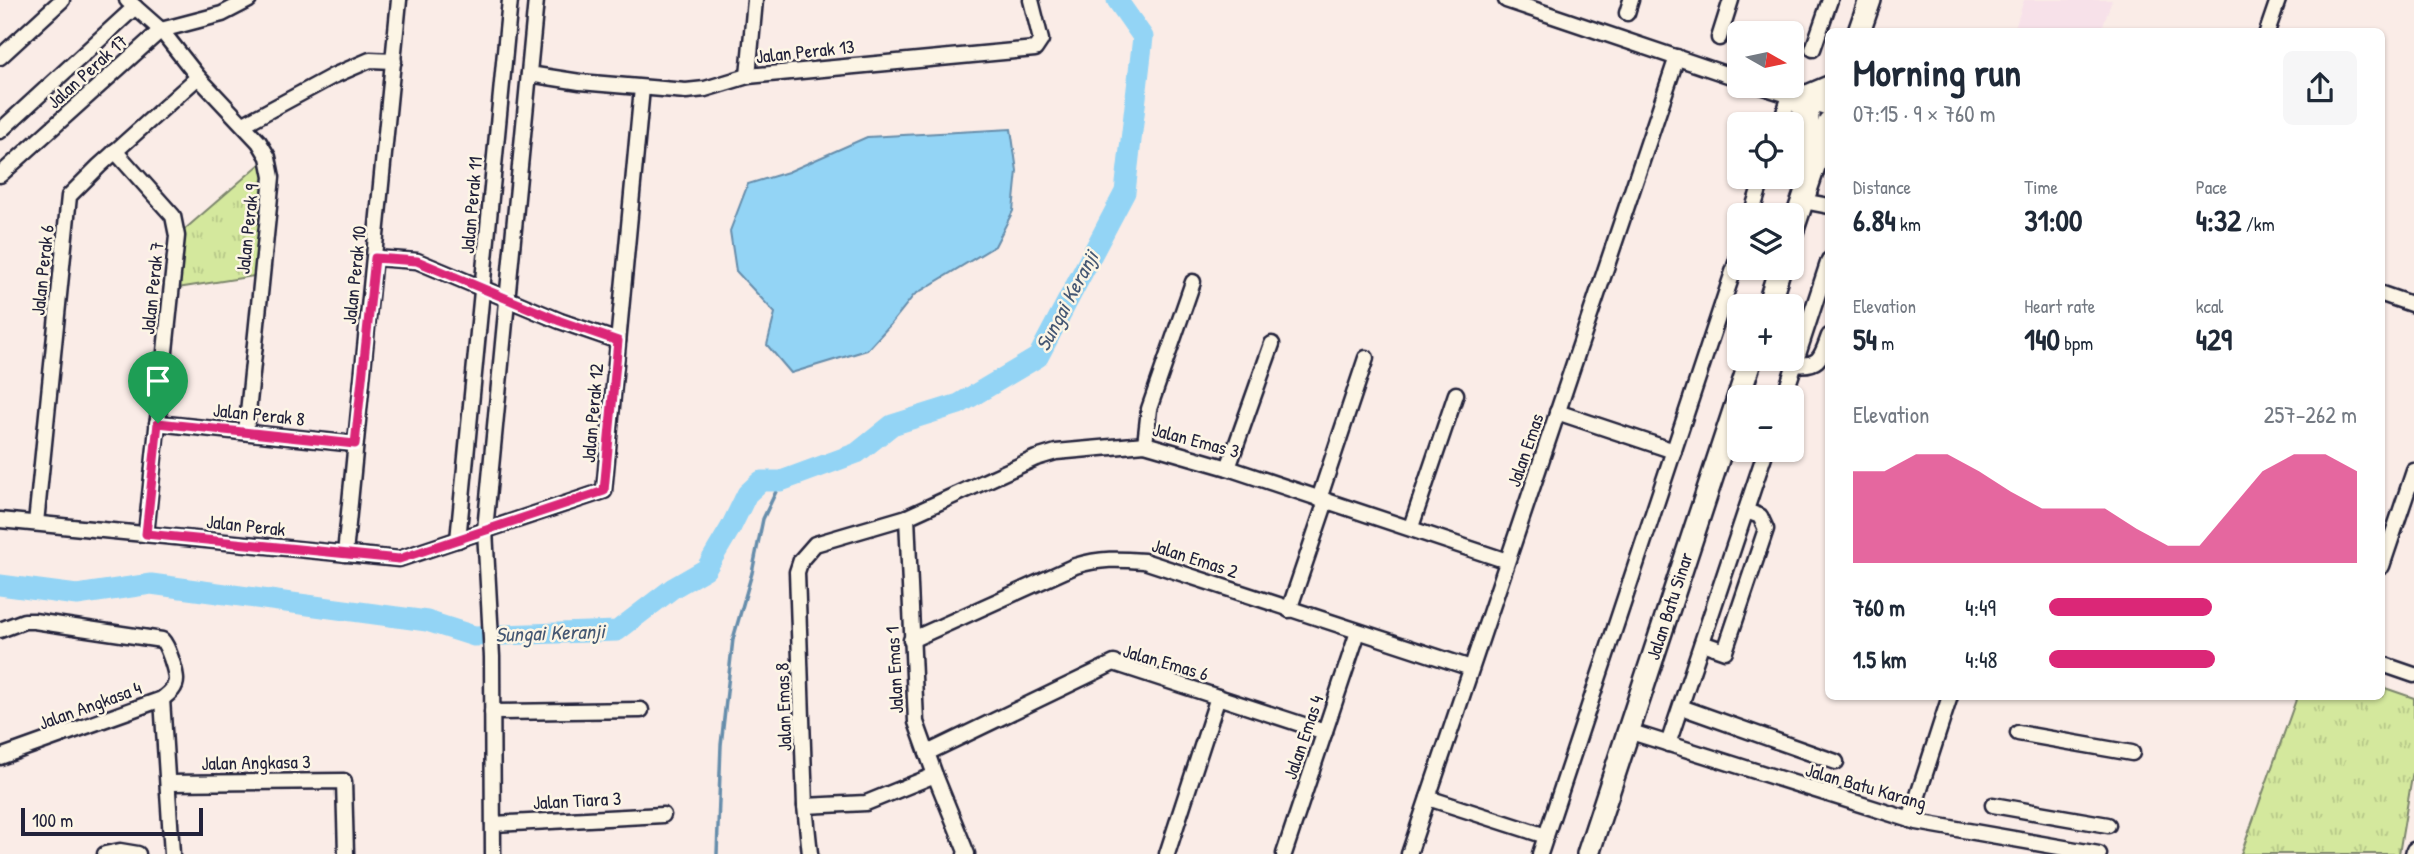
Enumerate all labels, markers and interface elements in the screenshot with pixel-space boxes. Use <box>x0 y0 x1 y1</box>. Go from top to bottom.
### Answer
north arrow <box>1727 21 1804 98</box>
map controls <box>1727 21 1804 462</box>
street label: Jalan Perak 17 <box>41 28 133 114</box>
street label: Jalan Perak 13 <box>754 33 856 69</box>
text: Morning run <box>1853 46 2021 98</box>
button: share <box>2283 51 2357 125</box>
text: 07:15 · 9 × 760 m <box>1853 98 1995 129</box>
button: locate <box>1727 112 1804 189</box>
street label: Jalan Perak 11 <box>454 155 488 255</box>
text: Distance <box>1853 174 1911 200</box>
text: Time <box>2024 174 2058 200</box>
text: Pace <box>2196 174 2227 200</box>
street label: Jalan Perak 9 <box>229 183 265 275</box>
text: 6.84 <box>1853 200 1896 240</box>
text: 31:00 <box>2024 200 2083 240</box>
text: 4:32 <box>2196 200 2241 240</box>
button: layers <box>1727 203 1804 280</box>
text: km <box>1896 211 1921 237</box>
text: /km <box>2241 211 2275 237</box>
street label: Jalan Perak 6 <box>24 223 60 317</box>
street label: Jalan Perak 10 <box>336 224 372 326</box>
street label: Jalan Perak 7 <box>134 240 170 336</box>
water label: Sungai Keranji <box>1028 244 1106 356</box>
text: Elevation <box>1853 293 1916 319</box>
text: Heart rate <box>2024 293 2095 319</box>
text: kcal <box>2196 293 2223 319</box>
button: + <box>1727 294 1804 371</box>
text: 54 <box>1853 319 1877 359</box>
text: 140 <box>2024 319 2060 359</box>
text: 429 <box>2196 319 2232 359</box>
text: m <box>1877 330 1894 356</box>
text: bpm <box>2060 330 2093 356</box>
pin <box>128 351 188 423</box>
icon: arrive <box>139 362 177 400</box>
street label: Jalan Perak 12 <box>575 362 609 464</box>
button: − <box>1727 385 1804 462</box>
street label: Jalan Perak 8 <box>212 396 306 432</box>
text: Elevation <box>1853 399 1929 430</box>
text: 257–262 m <box>2264 399 2357 430</box>
street label: Jalan Emas <box>1500 410 1550 490</box>
street label: Jalan Emas 3 <box>1150 416 1242 464</box>
street label: Jalan Perak <box>205 508 287 542</box>
street label: Jalan Emas 2 <box>1149 532 1242 584</box>
street label: Jalan Batu Sinar <box>1639 548 1699 663</box>
text: 760 m <box>1853 592 1905 623</box>
text: 4:49 <box>1965 592 1996 623</box>
water label: Sungai Keranji <box>495 616 607 649</box>
street label: Jalan Emas 1 <box>879 626 909 714</box>
street label: Jalan Emas 6 <box>1120 637 1212 687</box>
text: 1.5 km <box>1853 644 1906 675</box>
text: 4:48 <box>1965 644 1998 675</box>
street label: Jalan Emas 8 <box>768 662 798 752</box>
street label: Jalan Angkasa 4 <box>35 674 145 736</box>
street label: Jalan Emas 4 <box>1276 691 1330 783</box>
street label: Jalan Angkasa 3 <box>201 748 311 776</box>
street label: Jalan Batu Karang <box>1802 756 1930 816</box>
street label: Jalan Tiara 3 <box>532 785 622 815</box>
scale bar <box>21 805 203 837</box>
text: 100 m <box>32 807 73 833</box>

